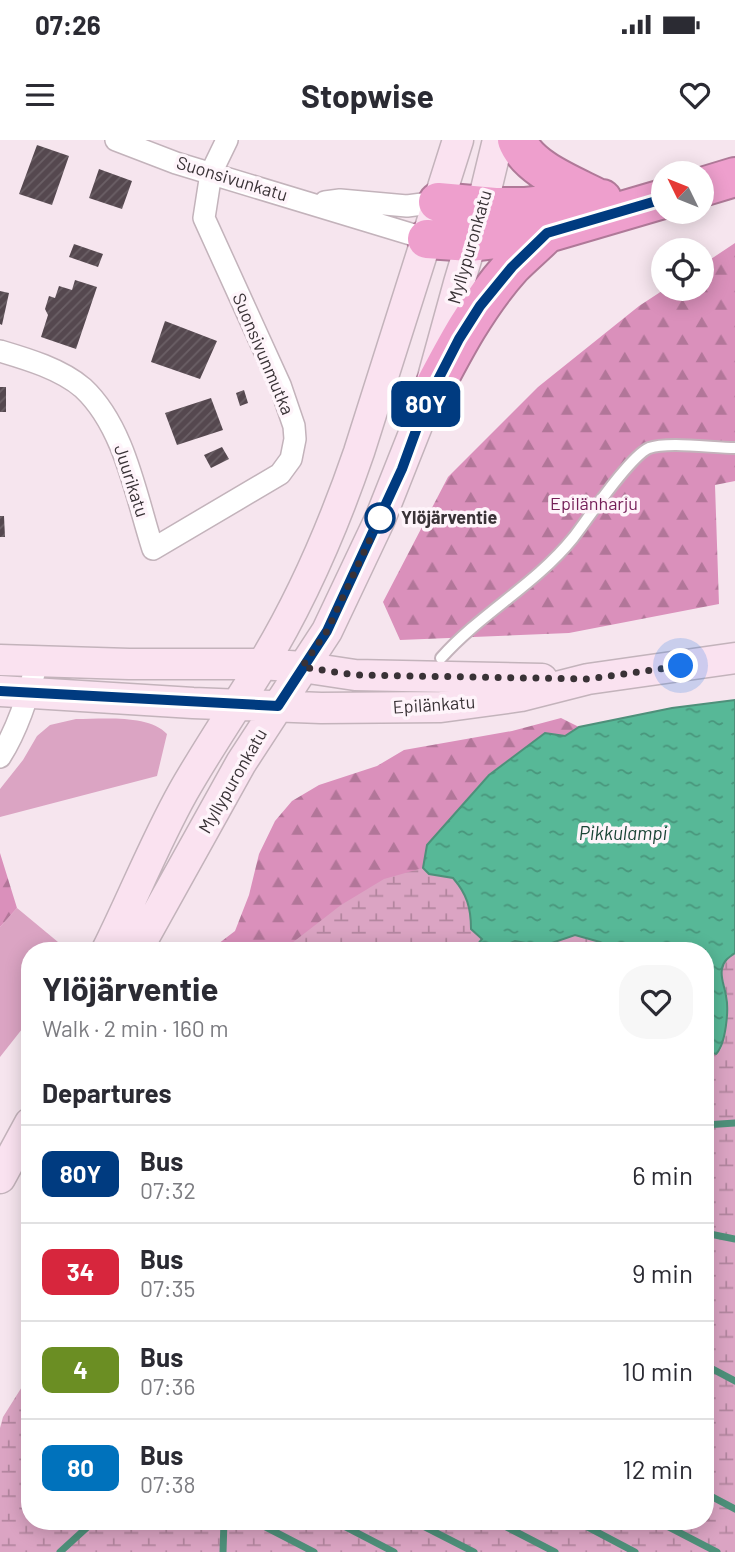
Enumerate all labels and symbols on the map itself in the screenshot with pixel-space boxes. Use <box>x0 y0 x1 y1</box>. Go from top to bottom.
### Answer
street label: Suonsivunkatu <box>174 151 290 205</box>
north arrow <box>651 161 714 224</box>
street label: Myllypuronkatu <box>442 187 496 306</box>
street label: Suonsivunmutka <box>228 289 299 418</box>
line badge: 80Y <box>386 381 466 427</box>
street label: Juurikatu <box>110 442 154 520</box>
park label: Epilänharju <box>550 492 638 514</box>
marker: Ylöjärventie <box>365 503 395 533</box>
place label: Ylöjärventie <box>401 506 497 528</box>
your location <box>663 648 698 683</box>
street label: Epilänkatu <box>392 690 476 718</box>
street label: Myllypuronkatu <box>193 724 271 837</box>
water label: Pikkulampi <box>579 821 667 844</box>

